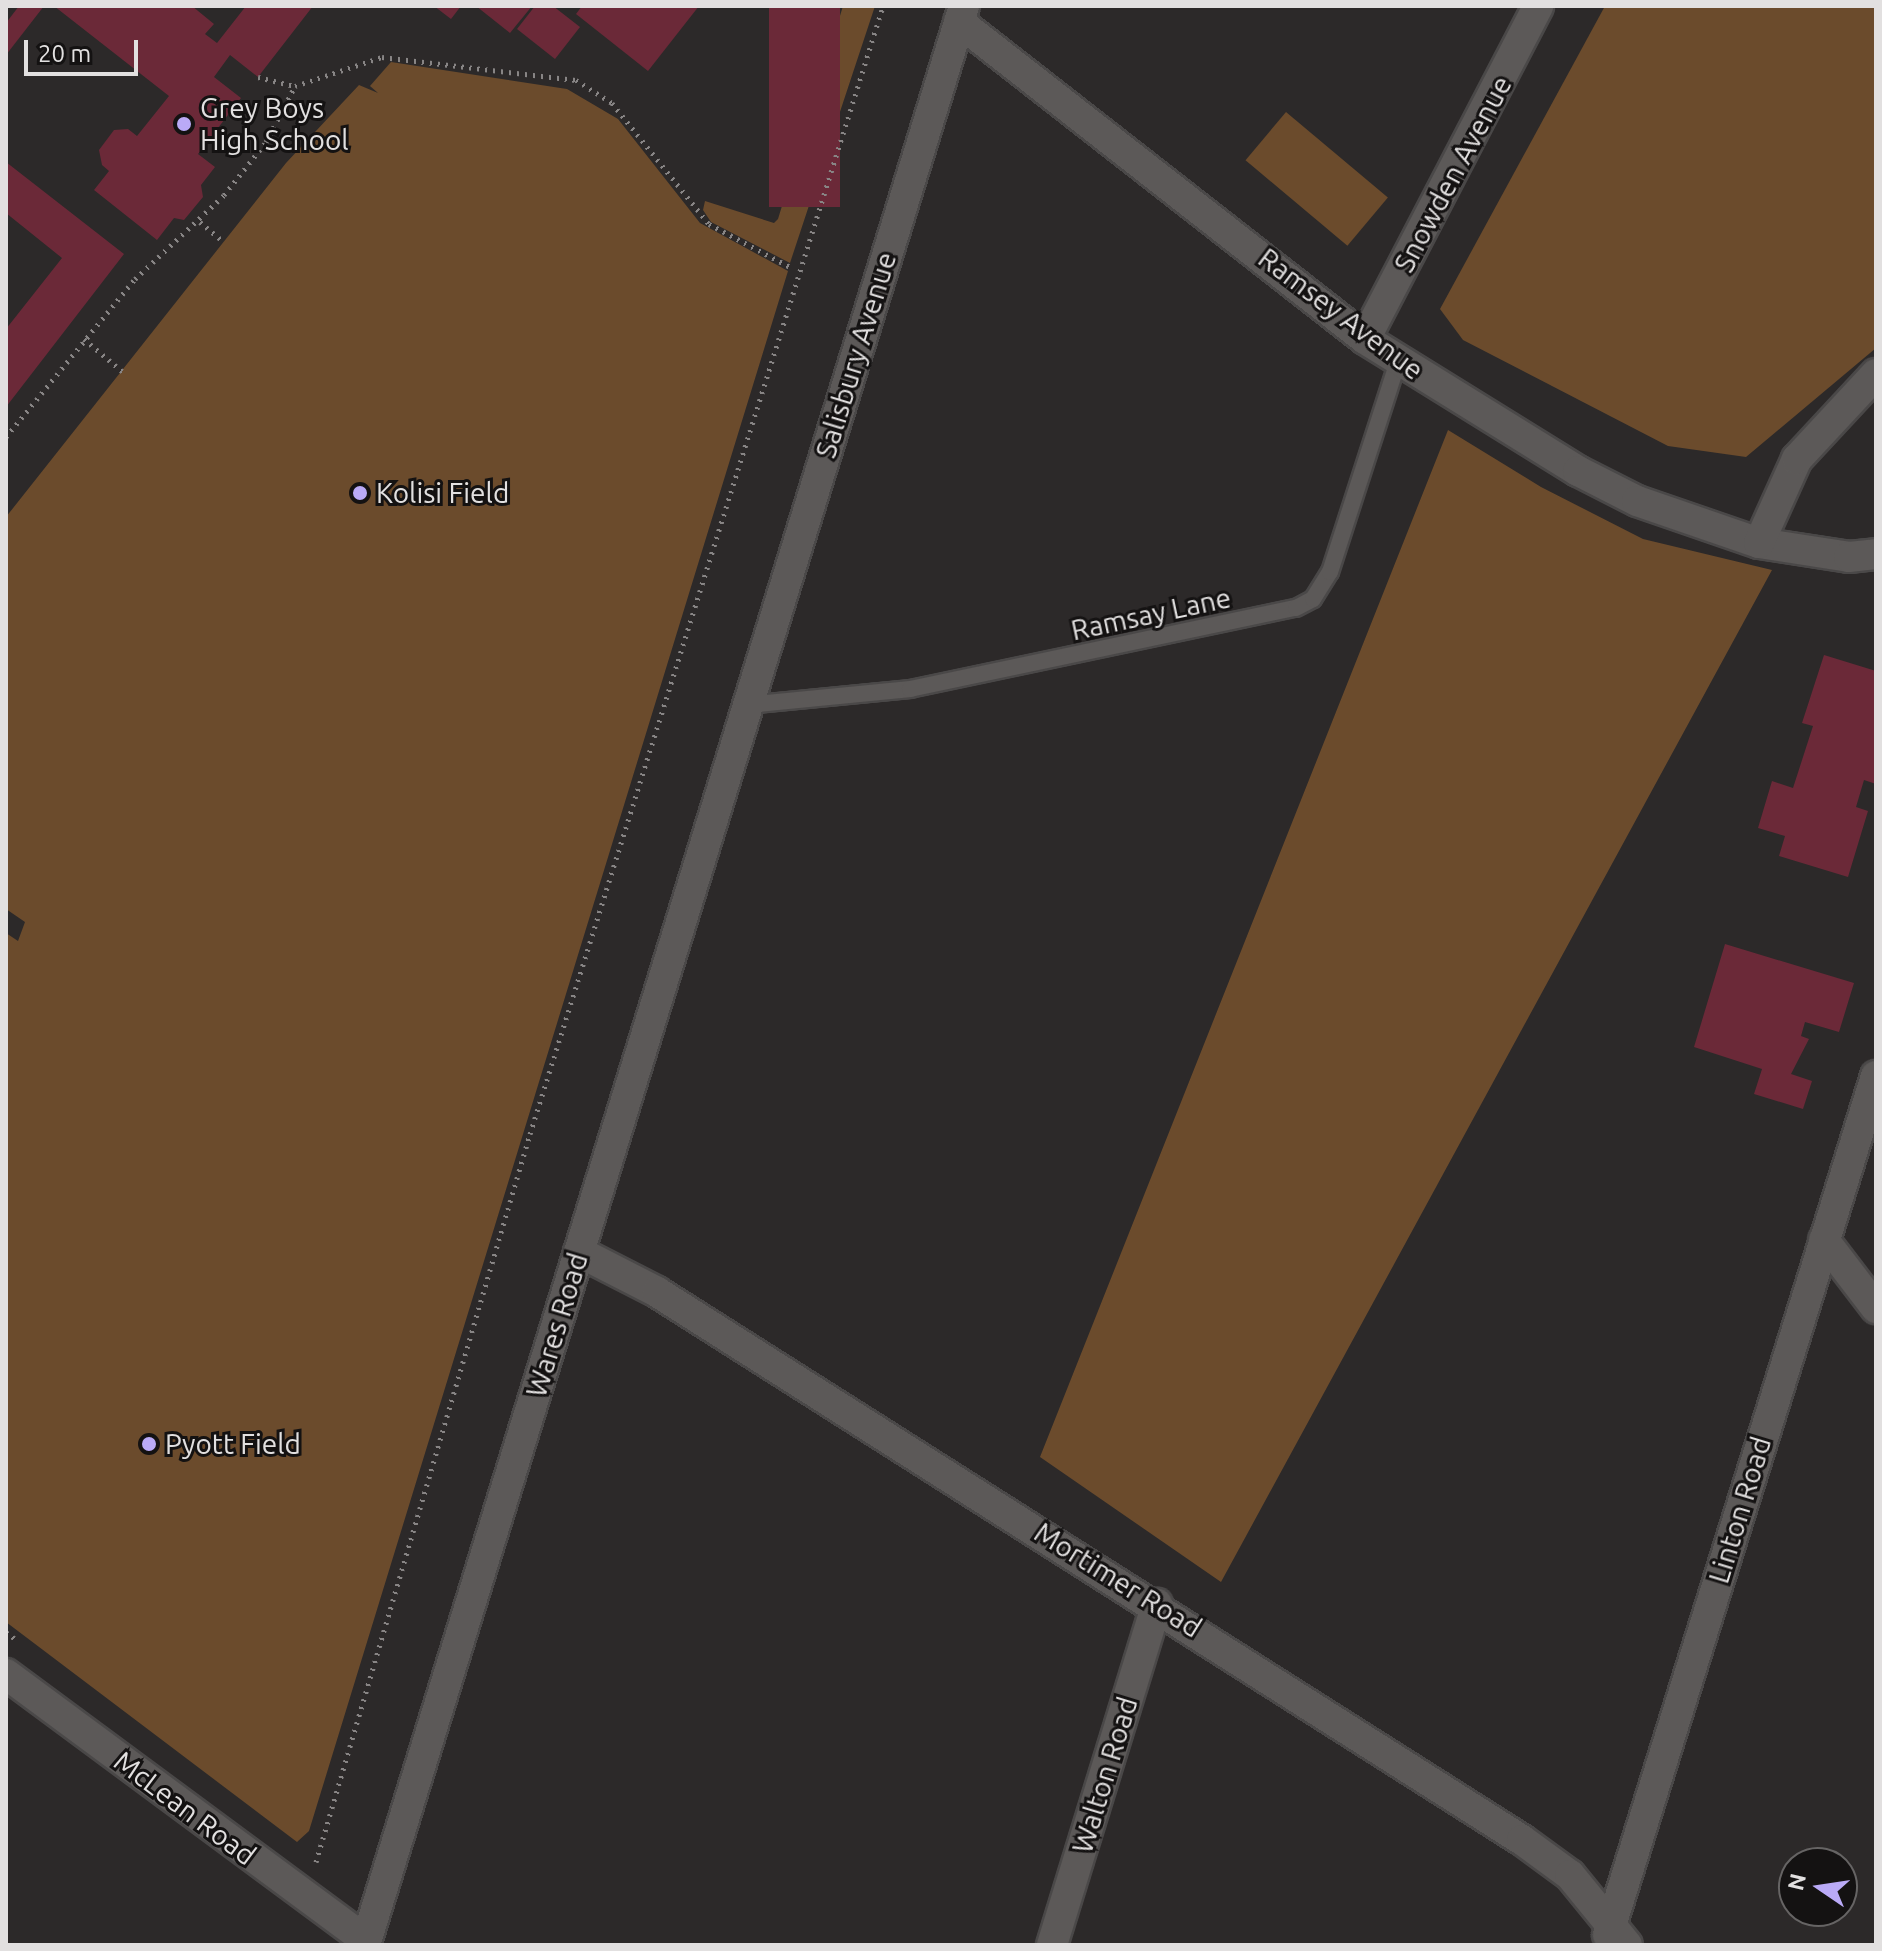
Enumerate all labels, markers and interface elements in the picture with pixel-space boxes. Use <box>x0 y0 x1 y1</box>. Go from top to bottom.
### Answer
scale bar <box>28 24 142 74</box>
text: 20 m <box>38 40 91 67</box>
street label: Snowden Avenue <box>1387 70 1519 278</box>
place label: Grey Boys High School <box>200 91 349 157</box>
marker: Grey Boys High School <box>175 115 193 133</box>
street label: Ramsey Avenue <box>1252 241 1430 387</box>
street label: Salisbury Avenue <box>809 248 903 462</box>
place label: Kolisi Field <box>376 476 509 510</box>
marker: Kolisi Field <box>351 484 369 502</box>
street label: Ramsay Lane <box>1068 581 1234 647</box>
street label: Wares Road <box>519 1249 595 1401</box>
place label: Pyott Field <box>165 1427 301 1461</box>
street label: Linton Road <box>1702 1433 1778 1587</box>
marker: Pyott Field <box>140 1435 158 1453</box>
street label: Mortimer Road <box>1028 1515 1208 1645</box>
street label: Walton Road <box>1065 1693 1145 1857</box>
street label: McLean Road <box>108 1744 262 1872</box>
north arrow <box>1778 1847 1858 1927</box>
text: N <box>1782 1871 1810 1893</box>

